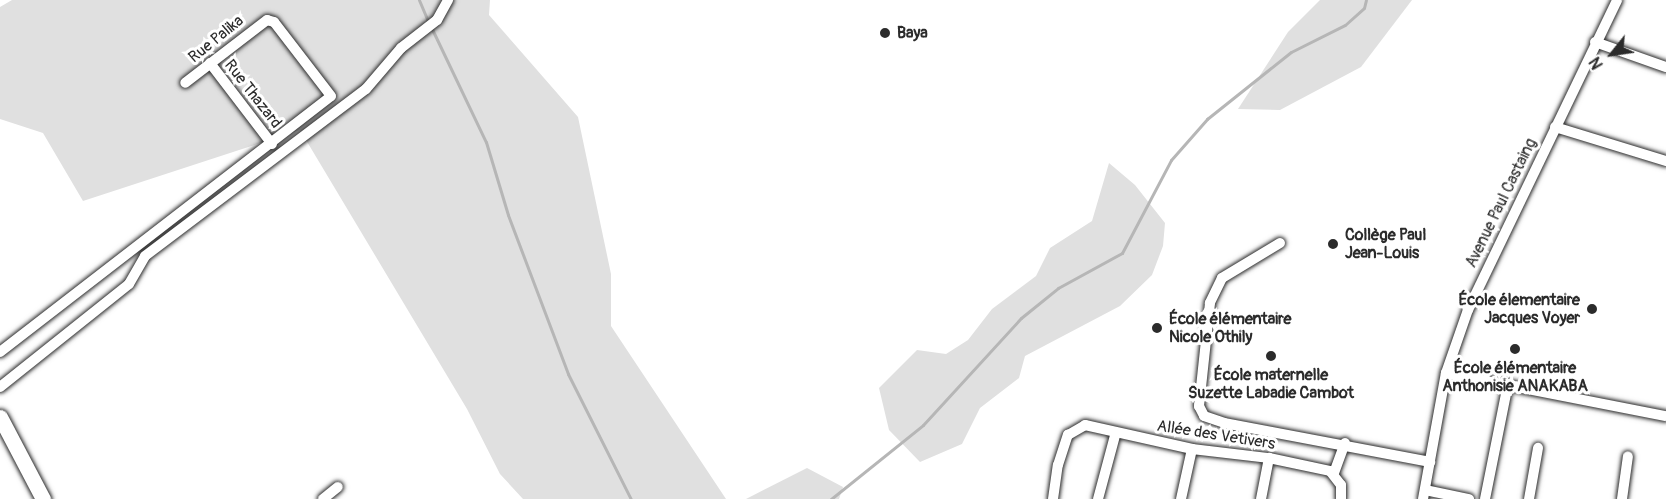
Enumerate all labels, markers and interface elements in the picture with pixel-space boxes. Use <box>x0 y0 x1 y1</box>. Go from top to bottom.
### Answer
street label: Rue Palika <box>185 11 247 67</box>
place label: Baya <box>897 23 928 43</box>
north arrow <box>1582 24 1642 84</box>
marker: Baya <box>878 26 892 40</box>
text: N <box>1585 53 1608 73</box>
street label: Rue Thazard <box>220 56 286 132</box>
street label: Avenue Paul Castaing <box>1461 135 1541 271</box>
place label: Collège Paul Jean-Louis <box>1345 225 1426 263</box>
marker: Collège Paul Jean-Louis <box>1326 237 1340 251</box>
place label: École élementaire Jacques Voyer <box>1458 290 1580 328</box>
marker: École élementaire Jacques Voyer <box>1585 302 1599 316</box>
place label: École élémentaire Nicole Othily <box>1169 309 1291 347</box>
marker: École élémentaire Nicole Othily <box>1150 321 1164 335</box>
marker: École élémentaire Anthonisie ANAKABA <box>1508 342 1522 356</box>
marker: École maternelle Suzette Labadie Cambot <box>1264 349 1278 363</box>
place label: École élémentaire Anthonisie ANAKABA <box>1442 358 1588 396</box>
place label: École maternelle Suzette Labadie Cambot <box>1188 365 1354 403</box>
street label: Allée des Vetivers <box>1155 416 1277 454</box>

